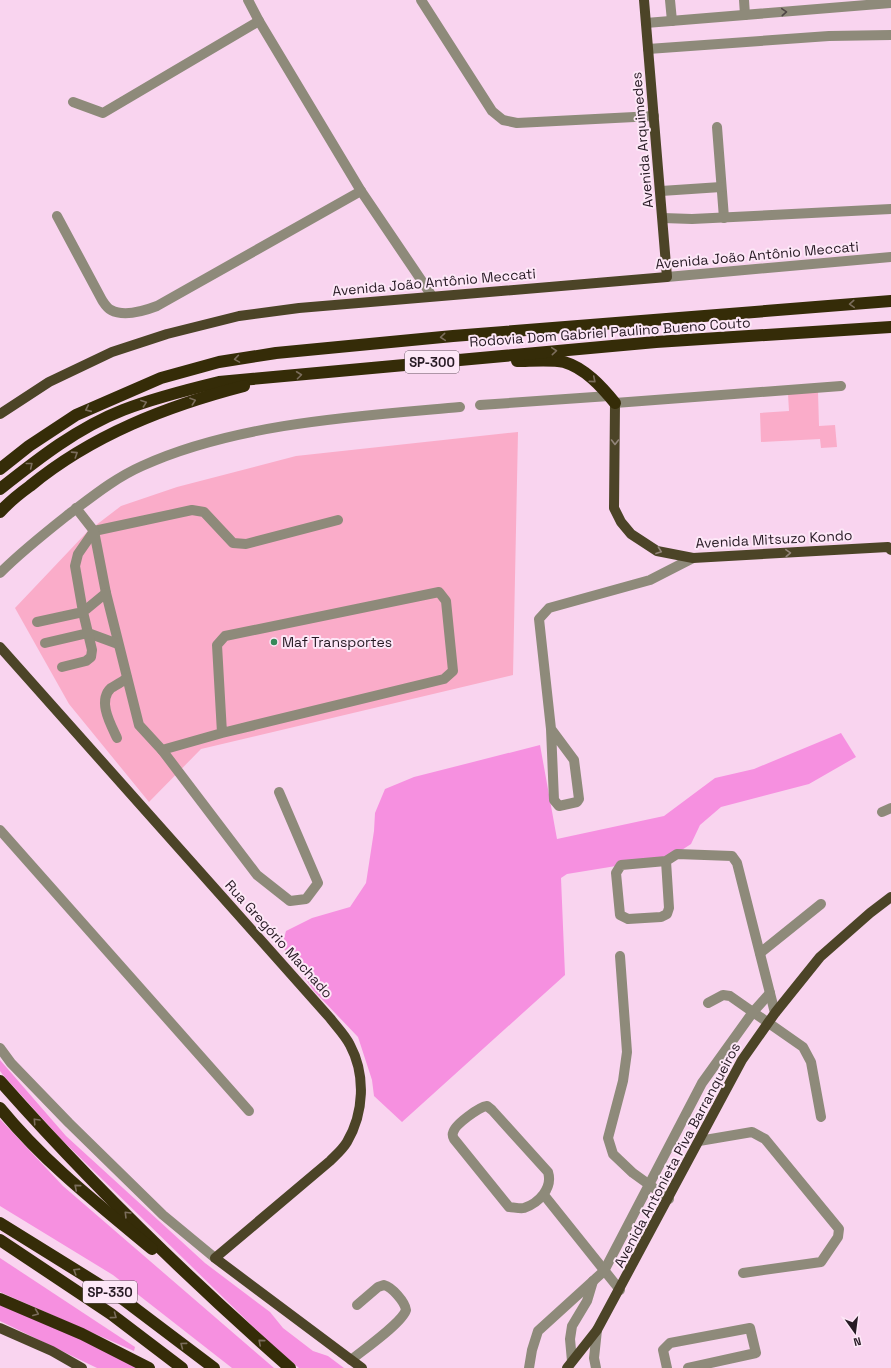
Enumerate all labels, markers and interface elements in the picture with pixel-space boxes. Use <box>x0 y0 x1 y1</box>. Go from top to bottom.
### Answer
one-way arrow <box>781 7 787 16</box>
street label: Avenida Arquimedes <box>627 71 657 209</box>
street label: Avenida João Antônio Meccati <box>654 237 860 273</box>
street label: Avenida João Antônio Meccati <box>331 264 537 300</box>
one-way arrow <box>849 299 855 308</box>
street label: Rodovia Dom Gabriel Paulino Bueno Couto <box>469 313 751 351</box>
one-way arrow <box>440 332 447 341</box>
one-way arrow <box>551 347 557 356</box>
road number: SP-300 <box>405 351 459 373</box>
one-way arrow <box>234 354 240 363</box>
one-way arrow <box>296 371 302 380</box>
one-way arrow <box>589 375 596 382</box>
one-way arrow <box>189 398 196 406</box>
one-way arrow <box>140 399 147 407</box>
one-way arrow <box>85 405 92 413</box>
one-way arrow <box>611 439 619 445</box>
one-way arrow <box>70 452 77 459</box>
one-way arrow <box>26 462 33 469</box>
street label: Avenida Mitsuzo Kondo <box>695 526 853 552</box>
one-way arrow <box>656 546 663 554</box>
one-way arrow <box>785 548 791 557</box>
place label: Maf Transportes <box>282 633 392 651</box>
marker: Maf Transportes <box>269 637 279 647</box>
street label: Rua Gregório Machado <box>221 876 337 1002</box>
street label: Avenida Antonieta Piva Barranqueiros <box>610 1039 744 1271</box>
one-way arrow <box>33 1118 41 1126</box>
one-way arrow <box>74 1184 82 1191</box>
one-way arrow <box>124 1211 131 1219</box>
one-way arrow <box>73 1268 80 1275</box>
road number: SP-330 <box>83 1281 137 1303</box>
one-way arrow <box>33 1309 40 1317</box>
one-way arrow <box>110 1311 117 1318</box>
north arrow <box>835 1312 875 1352</box>
text: N <box>852 1334 863 1349</box>
one-way arrow <box>258 1340 266 1347</box>
one-way arrow <box>180 1342 187 1349</box>

